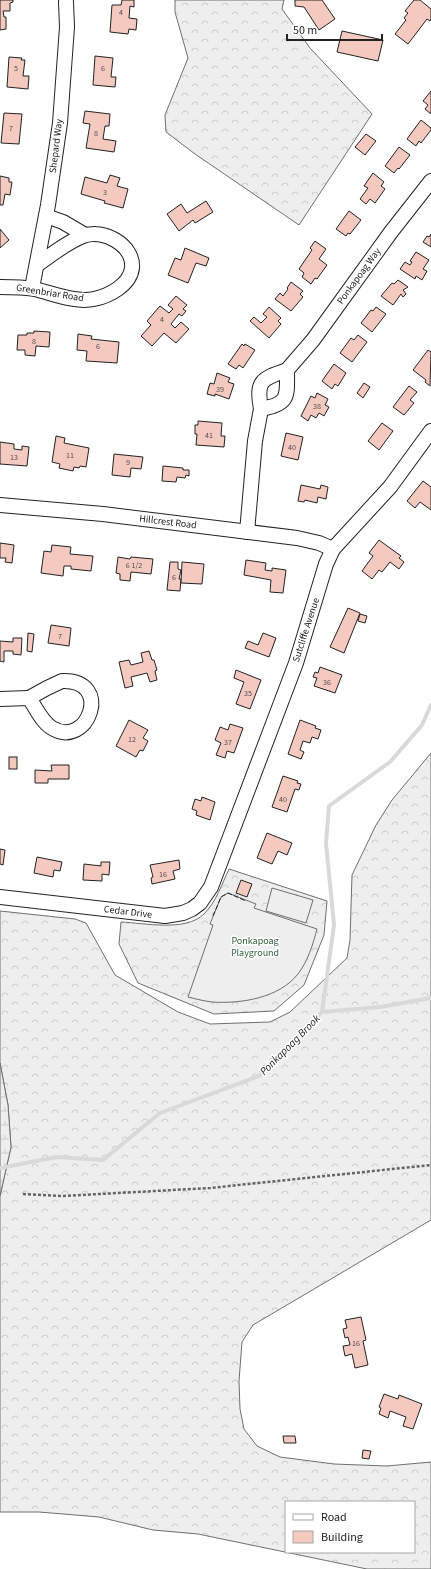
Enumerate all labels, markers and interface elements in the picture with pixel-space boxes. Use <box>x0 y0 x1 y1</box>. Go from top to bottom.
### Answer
house number: 4 <box>119 7 123 18</box>
scale bar <box>287 16 382 42</box>
text: 50 m <box>293 22 317 39</box>
house number: 5 <box>14 63 18 74</box>
house number: 6 <box>101 63 105 74</box>
street label: Shepard Way <box>46 118 66 174</box>
house number: 7 <box>9 123 13 134</box>
house number: 8 <box>94 128 98 139</box>
house number: 3 <box>103 187 107 198</box>
street label: Ponkapoag Way <box>334 245 384 307</box>
street label: Greenbriar Road <box>15 281 85 305</box>
house number: 4 <box>160 314 164 325</box>
house number: 8 <box>32 336 36 347</box>
house number: 6 <box>96 341 100 352</box>
house number: 39 <box>216 384 224 395</box>
house number: 38 <box>313 401 321 412</box>
house number: 41 <box>205 430 213 441</box>
house number: 40 <box>288 442 296 453</box>
house number: 11 <box>66 450 74 461</box>
house number: 13 <box>10 452 18 463</box>
house number: 9 <box>126 457 130 468</box>
street label: Hillcrest Road <box>138 512 198 532</box>
house number: 6 1/2 <box>126 560 142 571</box>
house number: 6 <box>172 572 176 583</box>
street label: Sutcliffe Avenue <box>289 596 323 664</box>
house number: 7 <box>58 631 62 642</box>
house number: 36 <box>323 677 331 688</box>
house number: 35 <box>244 688 252 699</box>
house number: 12 <box>128 734 136 745</box>
house number: 37 <box>224 737 232 748</box>
house number: 40 <box>279 794 287 805</box>
house number: 16 <box>159 869 167 880</box>
street label: Cedar Drive <box>103 902 153 922</box>
park label: Ponkapoag Playground <box>231 934 279 960</box>
water label: Ponkapoag Brook <box>256 1011 324 1079</box>
house number: 16 <box>352 1338 360 1349</box>
legend <box>285 1501 415 1553</box>
text: Road <box>321 1509 347 1526</box>
text: Building <box>321 1529 363 1546</box>

